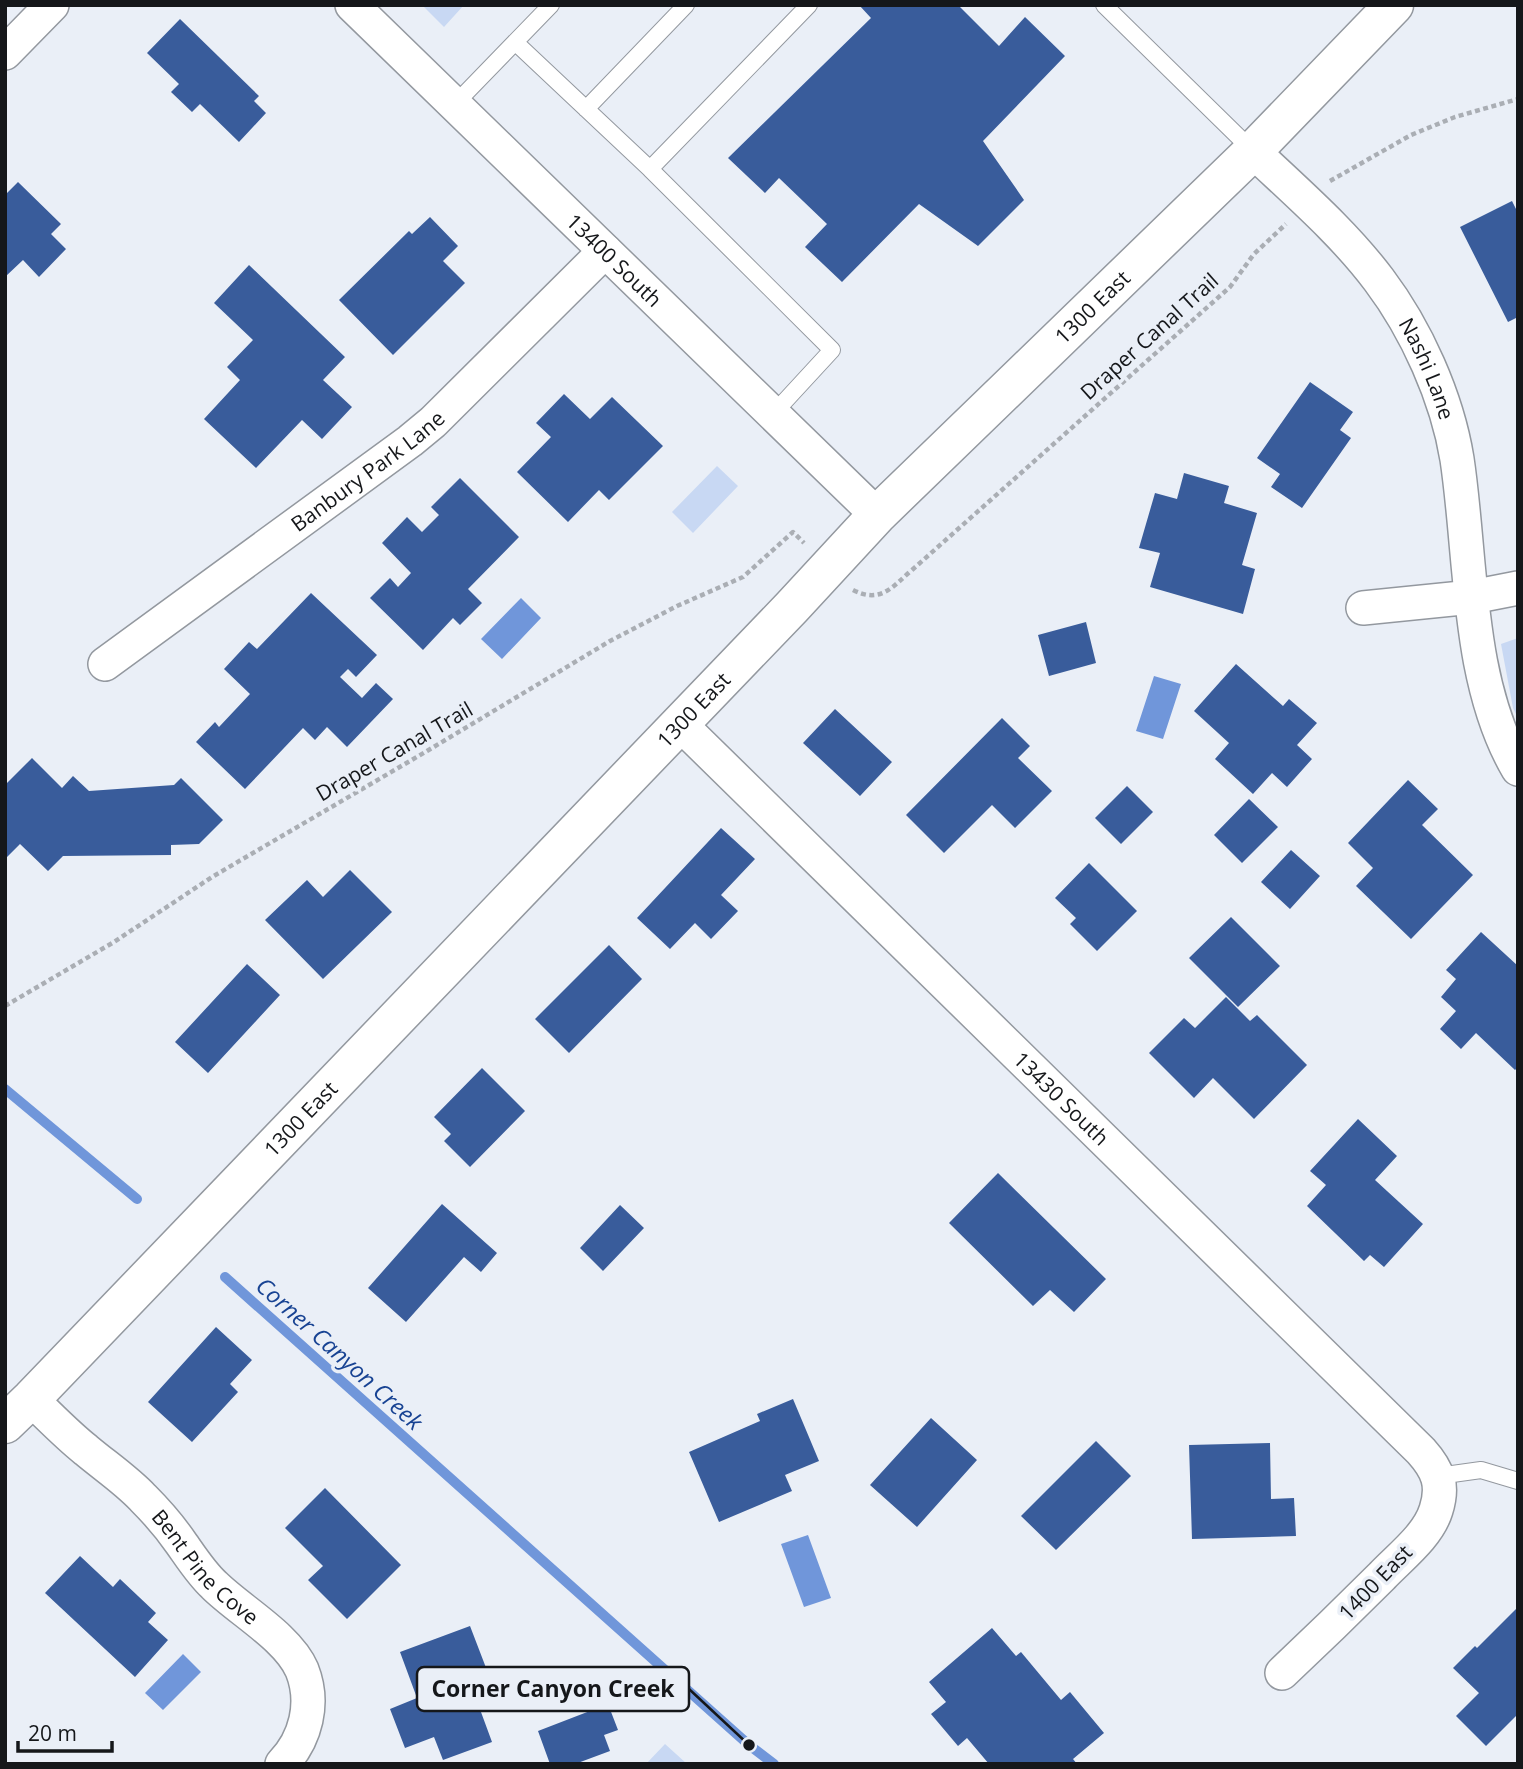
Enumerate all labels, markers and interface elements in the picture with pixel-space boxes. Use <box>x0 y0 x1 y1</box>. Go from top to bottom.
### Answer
street label: 13400 South <box>561 207 668 313</box>
street label: 1300 East <box>1048 264 1136 350</box>
street label: Draper Canal Trail <box>1074 266 1224 406</box>
street label: Nashi Lane <box>1393 312 1461 423</box>
street label: Banbury Park Lane <box>285 404 451 538</box>
street label: 1300 East <box>651 666 736 753</box>
street label: Draper Canal Trail <box>310 695 478 807</box>
street label: 13430 South <box>1008 1045 1115 1151</box>
street label: 1300 East <box>258 1075 343 1162</box>
water label: Corner Canyon Creek <box>250 1269 431 1437</box>
street label: Bent Pine Cove <box>146 1503 265 1631</box>
street label: 1400 East <box>1332 1538 1418 1626</box>
callout: Corner Canyon Creek <box>417 1667 689 1711</box>
text: Corner Canyon Creek <box>431 1672 675 1704</box>
scale bar <box>18 1710 112 1754</box>
text: 20 m <box>28 1719 77 1747</box>

